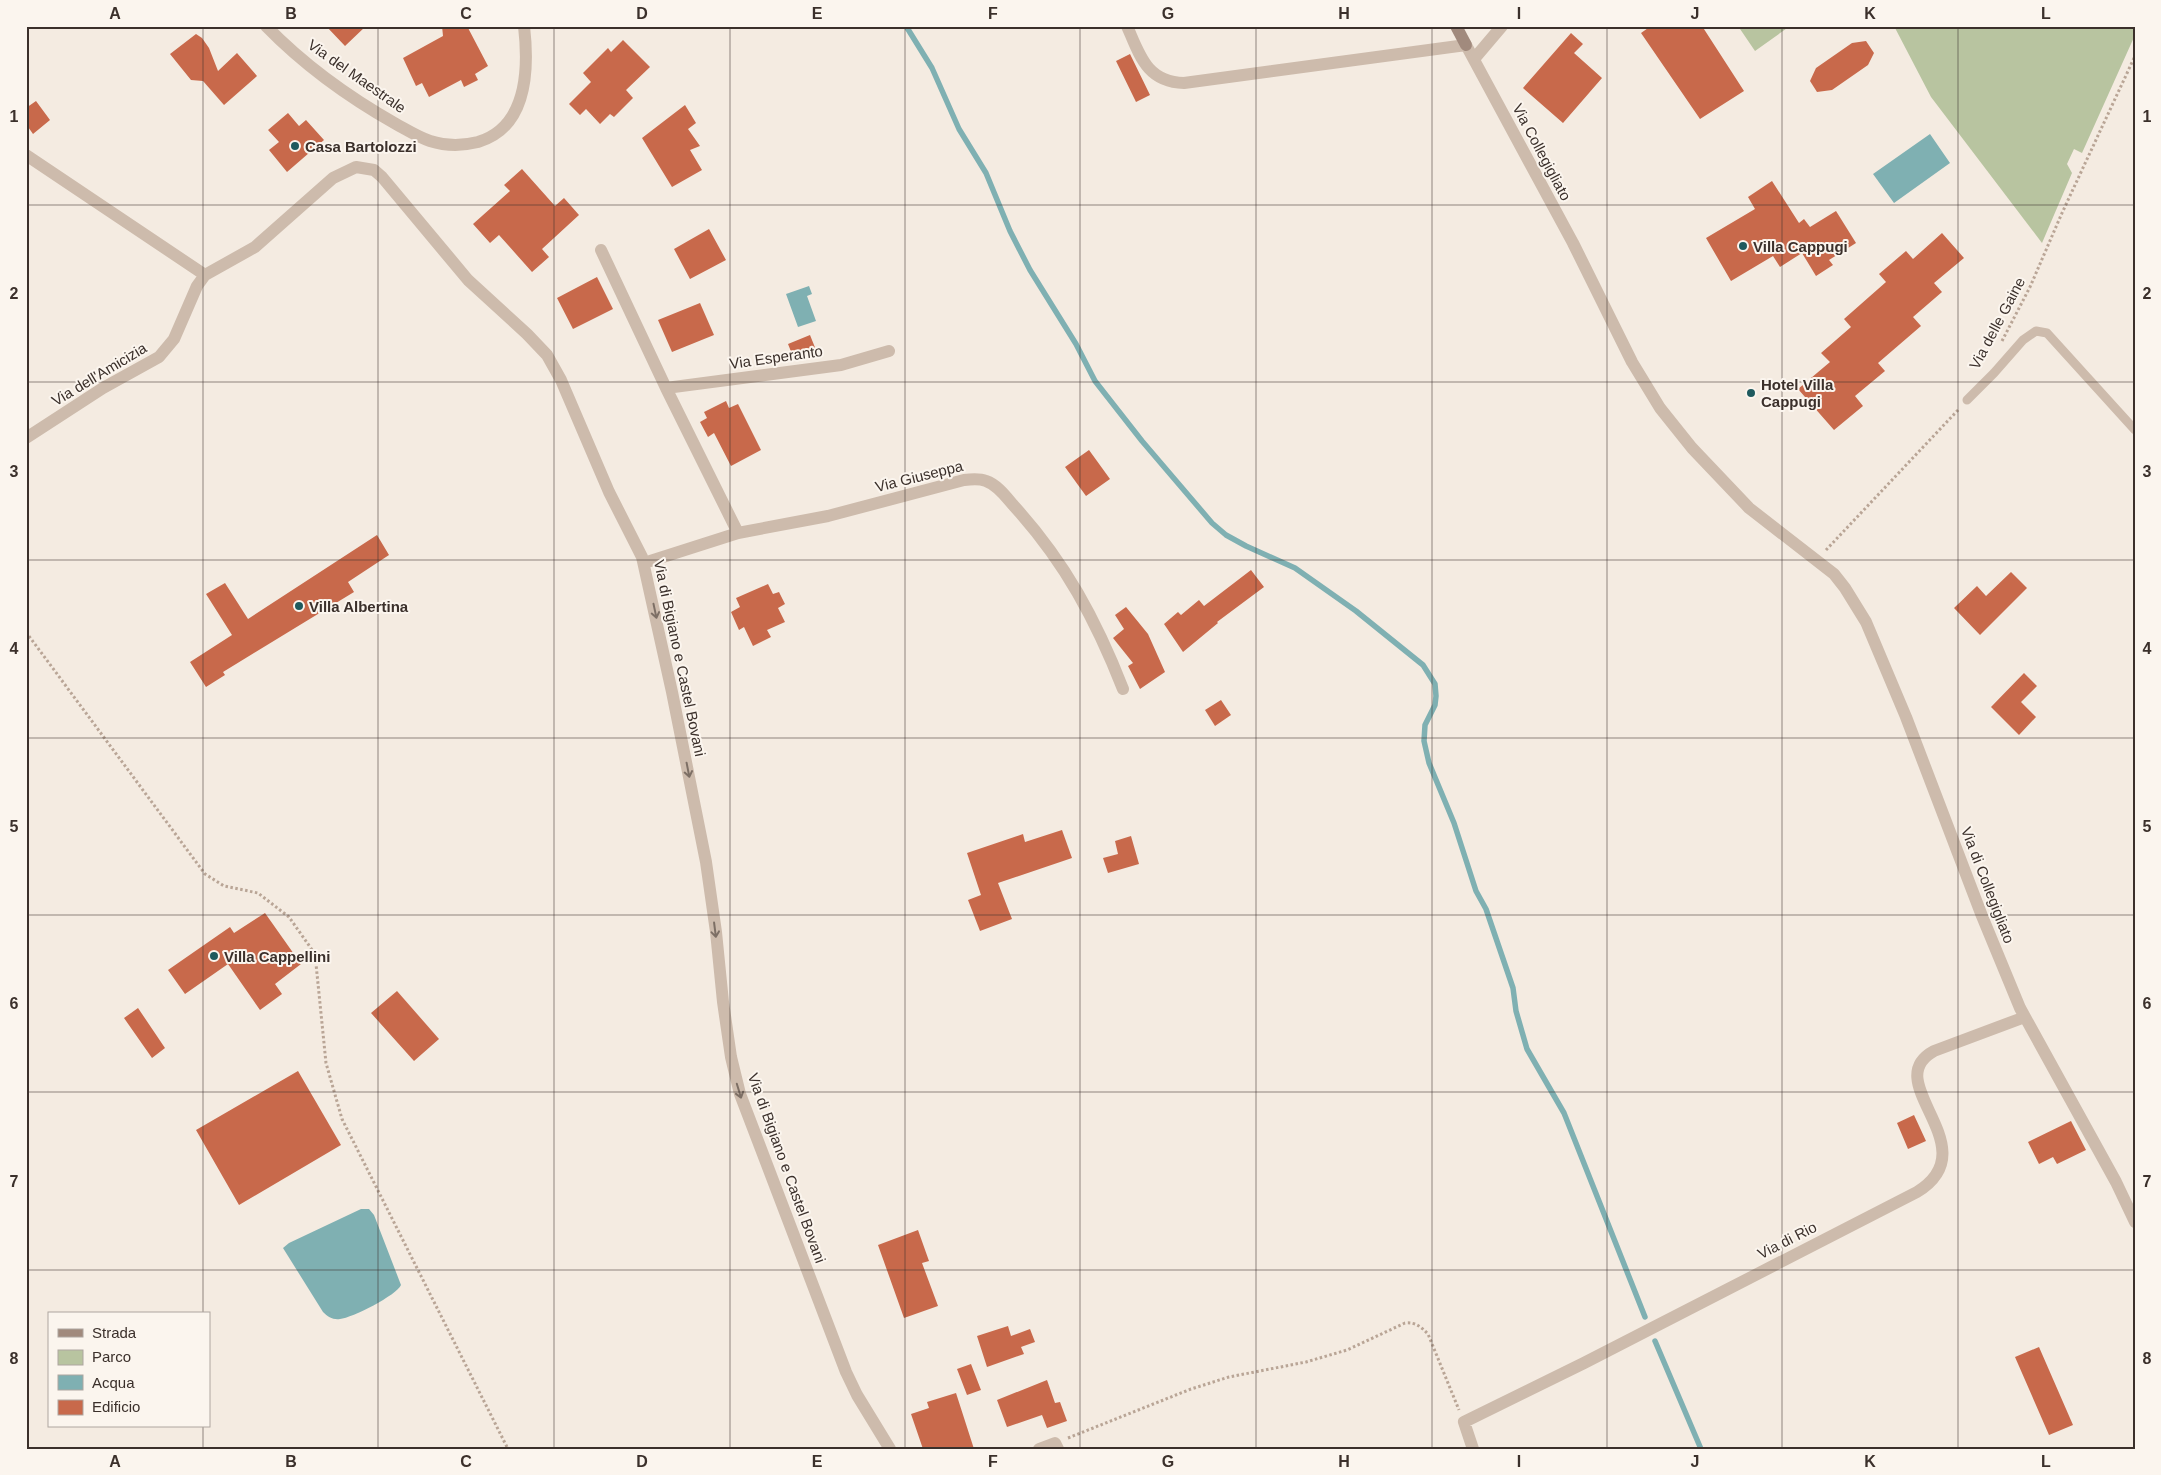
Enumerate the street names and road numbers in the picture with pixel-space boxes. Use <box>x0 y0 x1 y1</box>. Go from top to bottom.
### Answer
street label: Via del Maestrale <box>305 36 409 116</box>
street label: Via Collegigliato <box>1509 101 1575 203</box>
street label: Via delle Gaine <box>1966 274 2028 372</box>
street label: Via dell'Amicizia <box>48 339 150 409</box>
street label: Via Esperanto <box>728 342 824 372</box>
street label: Via Giuseppa <box>873 457 965 495</box>
street label: Via di Bigiano e Castel Bovani <box>651 558 709 758</box>
street label: Via di Collegigliato <box>1958 824 2018 946</box>
street label: Via di Bigiano e Castel Bovani <box>745 1071 829 1265</box>
street label: Via di Rio <box>1755 1218 1819 1262</box>

